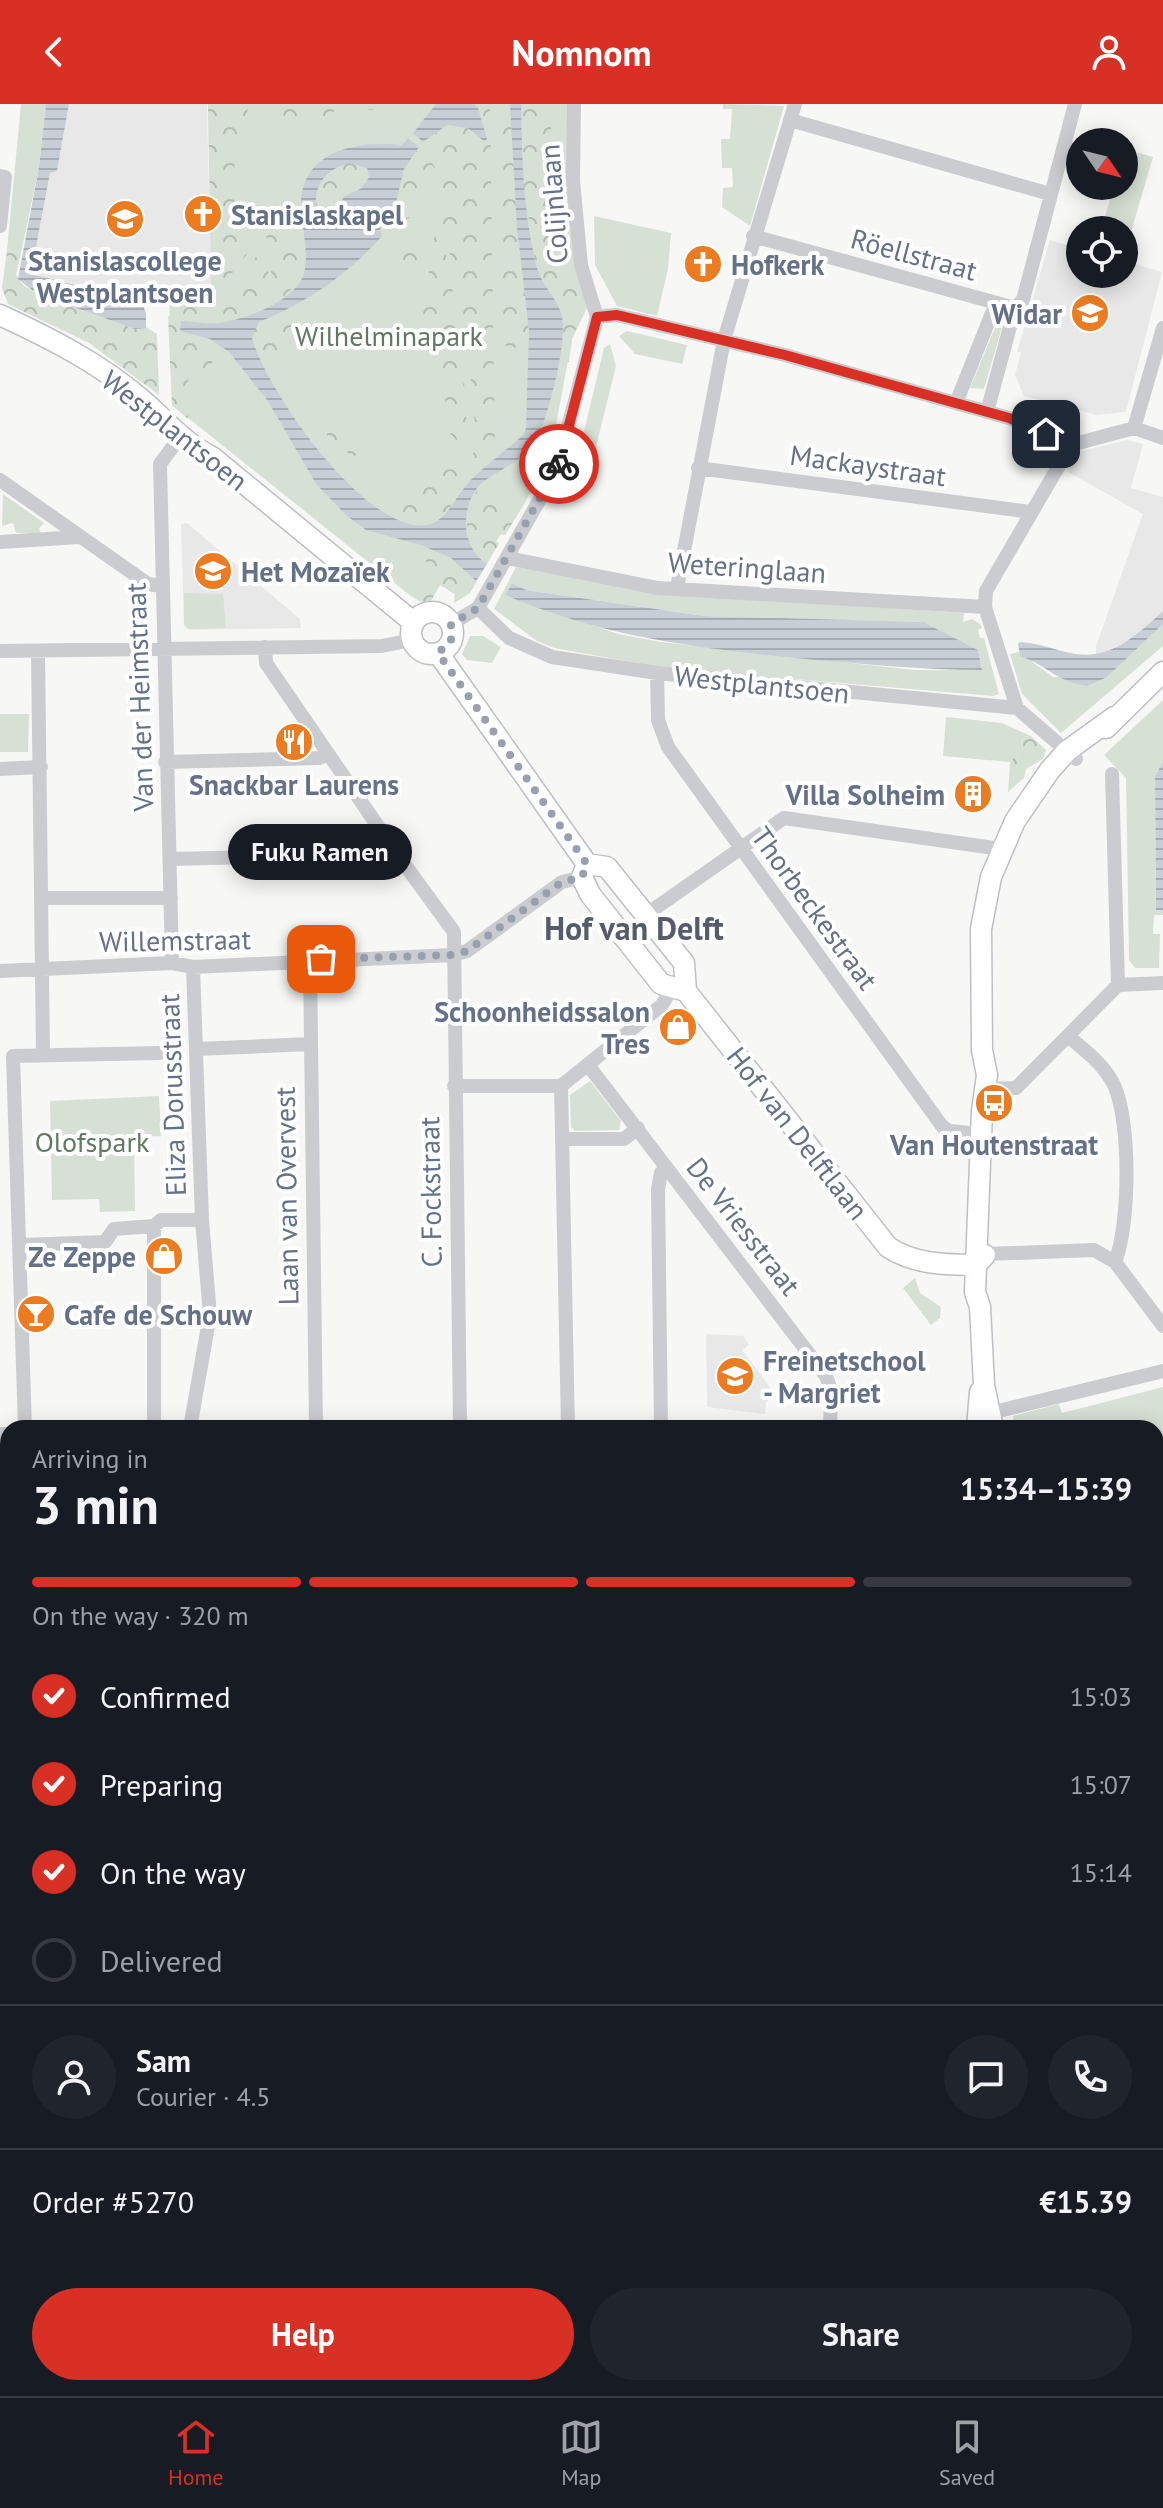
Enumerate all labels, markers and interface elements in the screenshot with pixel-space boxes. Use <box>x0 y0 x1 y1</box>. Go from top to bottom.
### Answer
text: Nomnom <box>512 29 651 76</box>
icon: back <box>32 30 76 74</box>
icon: person <box>1087 30 1131 74</box>
north arrow <box>1066 128 1138 200</box>
map controls <box>1066 128 1138 288</box>
street label: Colijnlaan <box>530 143 576 265</box>
church icon: Stanislaskapel <box>182 193 224 235</box>
place label: Stanislaskapel <box>231 196 404 233</box>
school or university icon: Stanislascollege Westplantsoen <box>104 198 146 240</box>
button: locate <box>1066 216 1138 288</box>
street label: Röellstraat <box>847 219 982 289</box>
place label: Stanislascollege Westplantsoen <box>28 242 222 311</box>
church icon: Hofkerk <box>682 243 724 285</box>
place label: Hofkerk <box>731 246 824 283</box>
school or university icon: Widar <box>1069 292 1111 334</box>
place label: Widar <box>992 295 1062 332</box>
park label: Wilhelminapark <box>295 317 484 354</box>
street label: Westplantsoen <box>94 361 256 499</box>
pin <box>1012 400 1080 468</box>
icon: home <box>1024 412 1068 456</box>
courier <box>519 424 599 504</box>
street label: Mackaystraat <box>788 436 949 494</box>
icon: bike <box>537 442 581 486</box>
street label: Weteringlaan <box>667 543 827 591</box>
school or university icon: Het Mozaïek <box>192 550 234 592</box>
place label: Het Mozaïek <box>241 553 390 590</box>
street label: Van der Heimstraat <box>117 582 162 813</box>
street label: Westplantsoen <box>673 656 851 712</box>
restaurant icon: Snackbar Laurens <box>273 721 315 763</box>
place label: Snackbar Laurens <box>189 766 399 803</box>
building icon: Villa Solheim <box>952 773 994 815</box>
place label: Villa Solheim <box>785 776 945 813</box>
street label: Thorbeckestraat <box>743 819 887 997</box>
callout: Fuku Ramen <box>229 823 413 879</box>
text: Fuku Ramen <box>251 835 389 868</box>
district label: Hof van Delft <box>544 907 725 949</box>
street label: Willemstraat <box>99 920 252 960</box>
pin <box>287 925 355 993</box>
icon: bag <box>299 937 343 981</box>
street label: Eliza Dorusstraat <box>150 993 194 1197</box>
place label: Schoonheidssalon Tres <box>434 993 650 1062</box>
shop icon: Schoonheidssalon Tres <box>657 1006 699 1048</box>
street label: Hof van Delftlaan <box>719 1039 877 1227</box>
bus stop icon: Van Houtenstraat <box>973 1082 1015 1124</box>
street label: Laan van Overvest <box>266 1086 306 1306</box>
street label: C. Fockstraat <box>410 1116 450 1268</box>
park label: Olofspark <box>35 1123 150 1160</box>
place label: Van Houtenstraat <box>889 1126 1098 1163</box>
street label: De Vriesstraat <box>679 1150 810 1303</box>
shop icon: Ze Zeppe <box>143 1235 185 1277</box>
place label: Ze Zeppe <box>28 1238 136 1275</box>
bar icon: Cafe de Schouw <box>15 1293 57 1335</box>
place label: Cafe de Schouw <box>64 1296 253 1333</box>
place label: Freinetschool - Margriet <box>763 1342 926 1411</box>
school or university icon: Freinetschool - Margriet <box>714 1355 756 1397</box>
text: Arriving in <box>32 1442 148 1475</box>
text: 15:34–15:39 <box>960 1469 1132 1508</box>
text: 3 min <box>32 1471 159 1538</box>
text: On the way · 320 m <box>32 1599 249 1632</box>
icon: check <box>32 1674 76 1718</box>
text: Confirmed <box>100 1677 231 1716</box>
text: 15:03 <box>1070 1680 1132 1713</box>
icon: check <box>32 1762 76 1806</box>
text: Preparing <box>100 1765 223 1804</box>
text: 15:07 <box>1070 1768 1132 1801</box>
icon: check <box>32 1850 76 1894</box>
text: On the way <box>100 1853 246 1892</box>
text: 15:14 <box>1070 1856 1132 1889</box>
text: Delivered <box>100 1941 223 1980</box>
button: person <box>32 2035 116 2119</box>
button: chat <box>944 2035 1028 2119</box>
button: phone <box>1048 2035 1132 2119</box>
text: Sam <box>136 2041 191 2080</box>
text: Courier · 4.5 <box>136 2080 270 2113</box>
text: Order #5270 <box>32 2182 194 2221</box>
text: €15.39 <box>1040 2182 1132 2221</box>
button: Help <box>32 2288 574 2380</box>
button: Share <box>590 2288 1132 2380</box>
tab: Home <box>168 2415 224 2491</box>
tab: Map <box>559 2415 603 2491</box>
tab: Saved <box>939 2415 995 2491</box>

